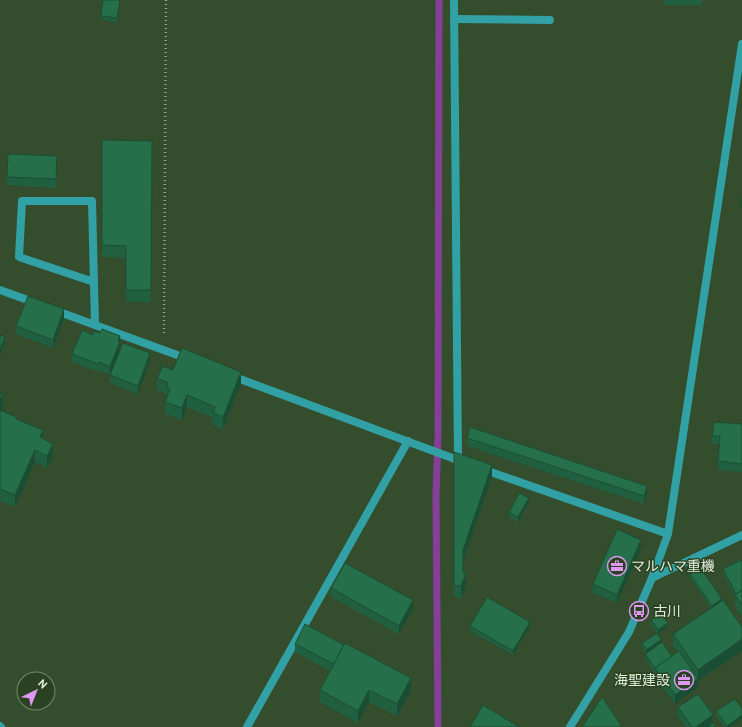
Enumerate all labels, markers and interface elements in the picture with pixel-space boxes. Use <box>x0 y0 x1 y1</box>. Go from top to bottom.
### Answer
office icon: マルハマ重機 <box>606 555 628 577</box>
place label: マルハマ重機 <box>631 558 715 576</box>
bus stop icon: 古川 <box>628 600 650 622</box>
place label: 古川 <box>653 604 681 621</box>
office icon: 海聖建設 <box>673 669 695 691</box>
north arrow <box>16 671 56 711</box>
place label: 海聖建設 <box>614 673 670 690</box>
text: N <box>34 677 50 692</box>

